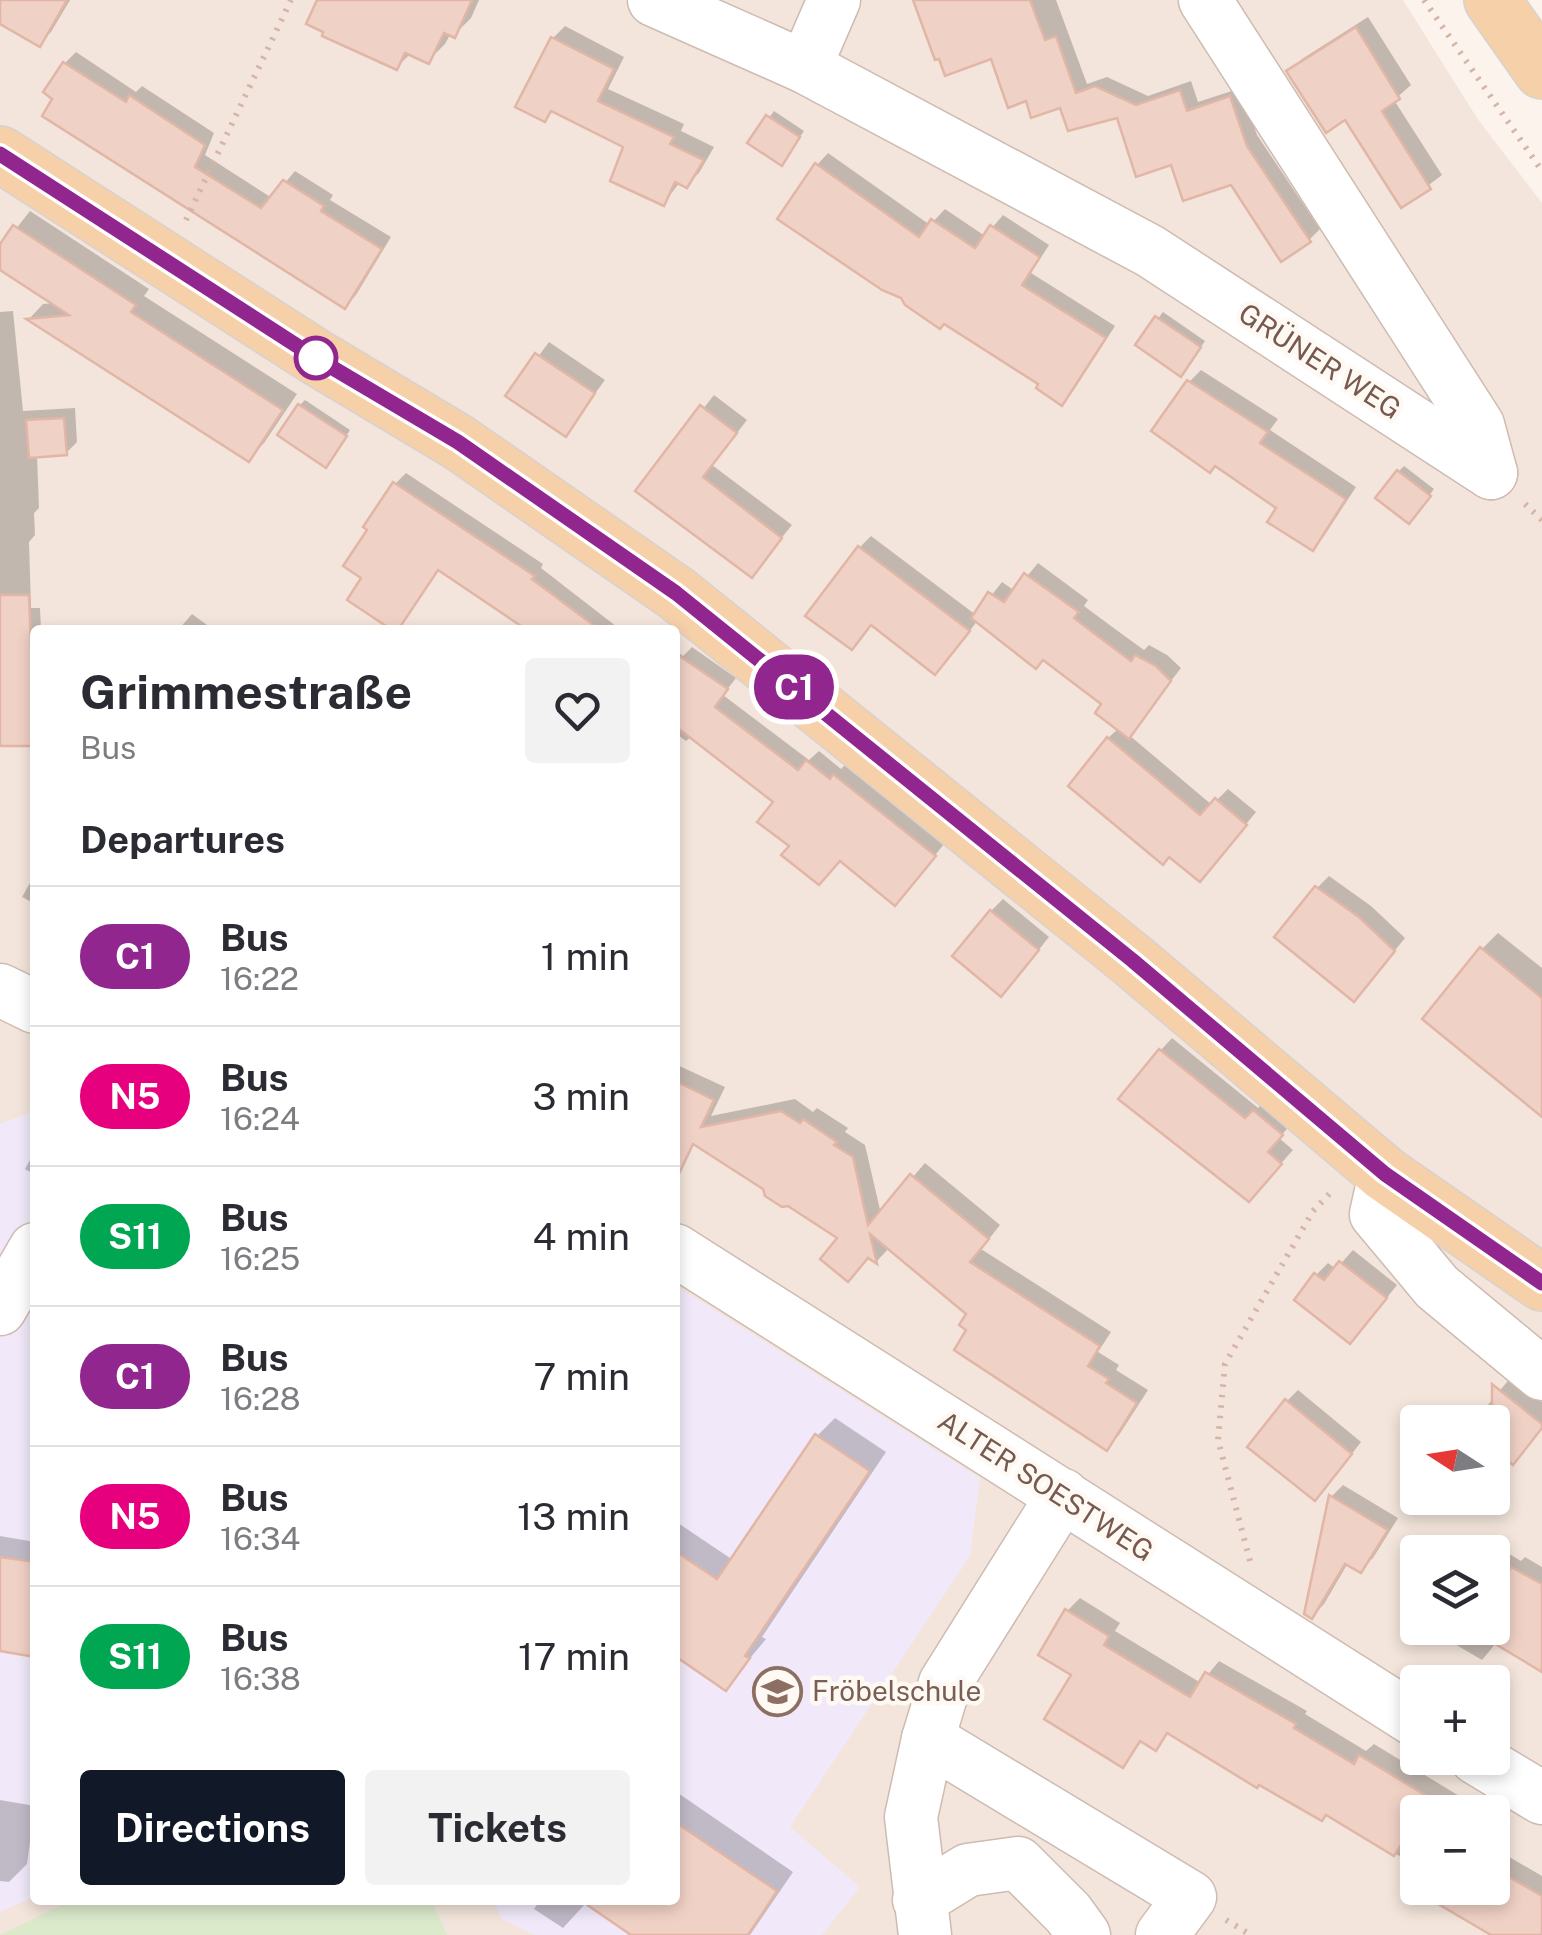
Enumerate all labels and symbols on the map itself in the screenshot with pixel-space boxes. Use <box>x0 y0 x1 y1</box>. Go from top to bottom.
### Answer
street label: GRÜNER WEG <box>1233 296 1408 425</box>
unlabelled marker <box>295 337 337 379</box>
line badge: C1 <box>749 654 839 720</box>
street label: ALTER SOESTWEG <box>932 1404 1160 1568</box>
north arrow <box>1400 1405 1510 1515</box>
school or university icon: Fröbelschule <box>751 1665 803 1717</box>
place label: Fröbelschule <box>812 1674 981 1707</box>

